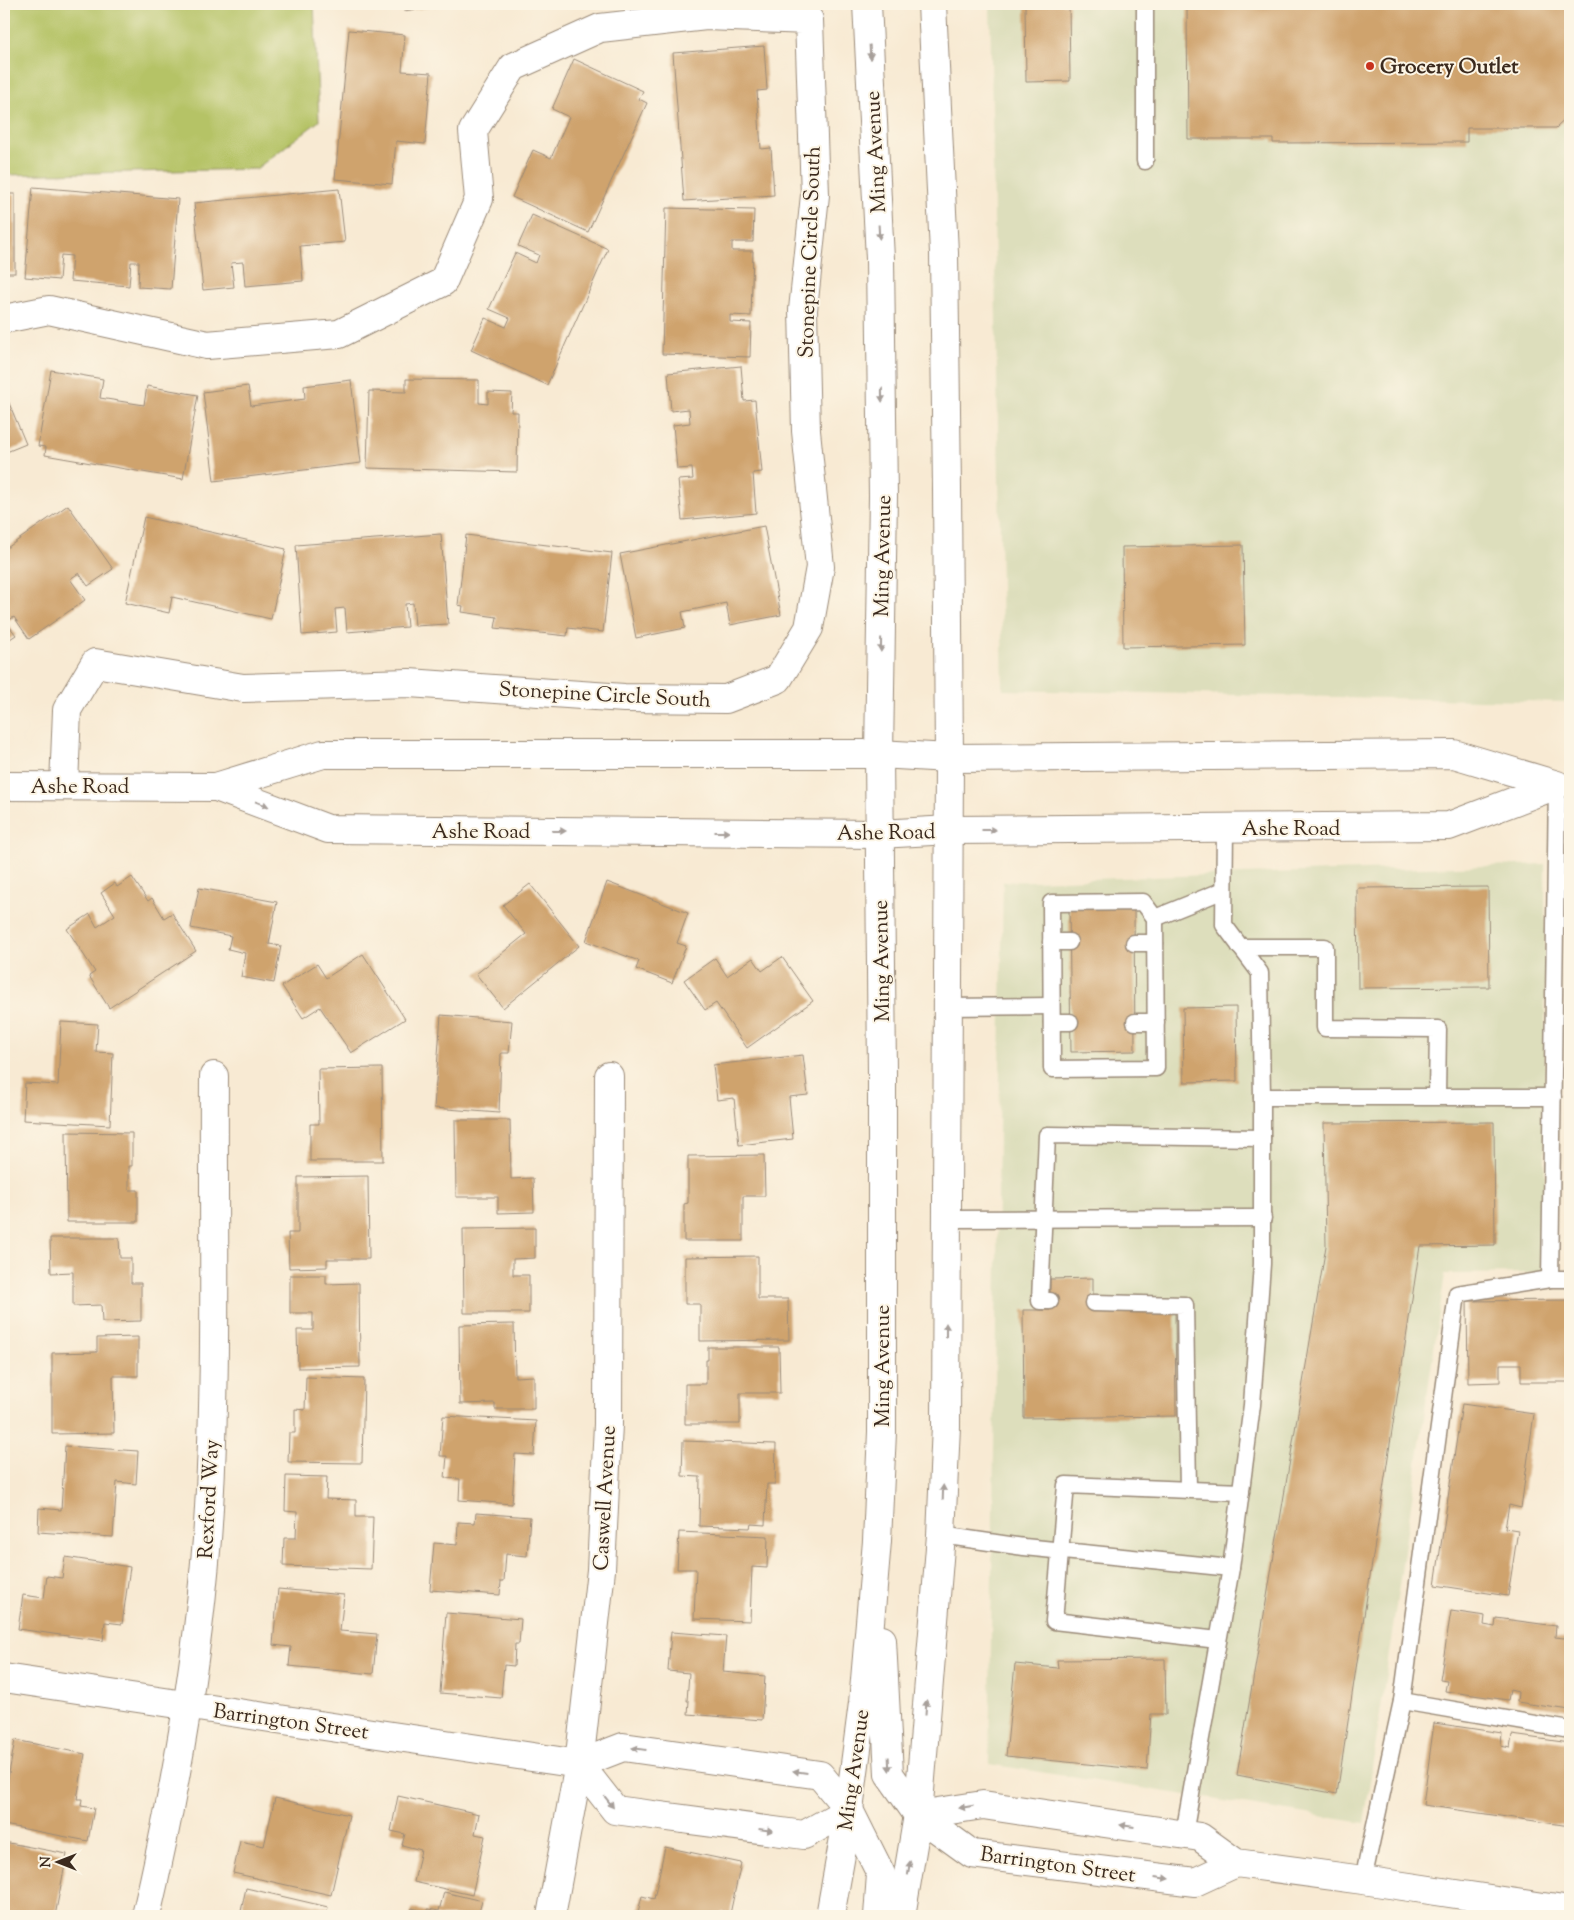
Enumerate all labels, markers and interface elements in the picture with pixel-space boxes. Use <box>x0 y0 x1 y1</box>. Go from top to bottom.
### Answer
one-way arrow <box>867 45 875 61</box>
place label: Grocery Outlet <box>1380 53 1519 83</box>
marker: Grocery Outlet <box>1364 60 1376 72</box>
street label: Ming Avenue <box>859 90 895 214</box>
street label: Stonepine Circle South <box>792 145 830 359</box>
one-way arrow <box>875 224 883 240</box>
one-way arrow <box>878 387 886 403</box>
street label: Ming Avenue <box>868 495 900 617</box>
one-way arrow <box>876 637 884 653</box>
street label: Stonepine Circle South <box>498 675 712 717</box>
street label: Ashe Road <box>31 773 130 803</box>
one-way arrow <box>254 801 269 808</box>
street label: Ashe Road <box>1242 815 1341 845</box>
street label: Ashe Road <box>432 818 531 848</box>
street label: Ashe Road <box>836 818 936 850</box>
one-way arrow <box>982 826 998 834</box>
one-way arrow <box>552 827 568 835</box>
one-way arrow <box>714 828 730 836</box>
street label: Ming Avenue <box>867 900 899 1022</box>
street label: Ming Avenue <box>869 1305 899 1427</box>
one-way arrow <box>942 1322 950 1338</box>
street label: Caswell Avenue <box>587 1425 625 1572</box>
street label: Rexford Way <box>192 1438 228 1560</box>
one-way arrow <box>939 1484 947 1500</box>
street label: Barrington Street <box>211 1697 370 1749</box>
one-way arrow <box>922 1698 930 1714</box>
street label: Ming Avenue <box>832 1708 878 1833</box>
one-way arrow <box>631 1745 647 1753</box>
one-way arrow <box>885 1757 893 1773</box>
one-way arrow <box>792 1768 808 1776</box>
one-way arrow <box>603 1795 614 1808</box>
one-way arrow <box>958 1804 974 1812</box>
one-way arrow <box>1119 1822 1135 1830</box>
one-way arrow <box>758 1826 774 1834</box>
north arrow <box>32 1838 82 1888</box>
street label: Barrington Street <box>978 1840 1137 1892</box>
text: N <box>37 1856 57 1868</box>
one-way arrow <box>905 1860 913 1876</box>
one-way arrow <box>1155 1874 1171 1882</box>

